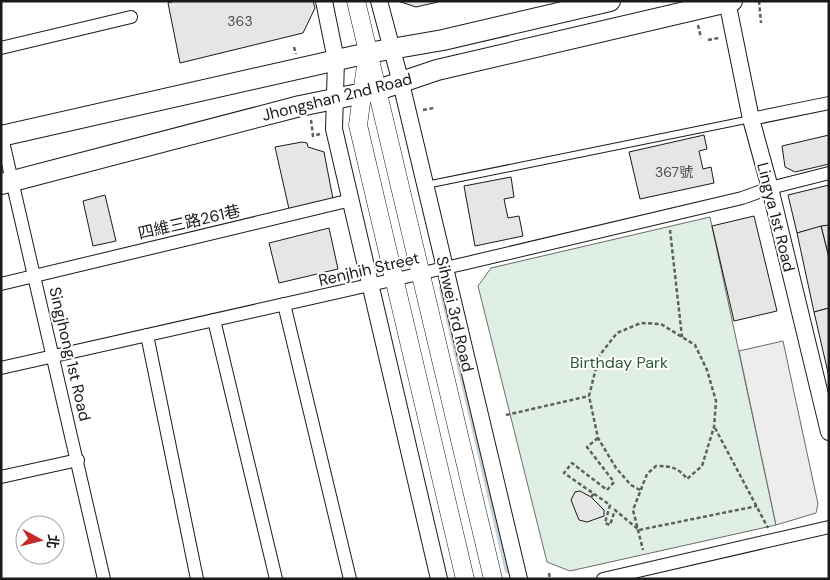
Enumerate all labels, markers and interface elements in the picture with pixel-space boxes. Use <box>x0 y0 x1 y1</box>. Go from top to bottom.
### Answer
house number: 363 <box>227 12 253 30</box>
street label: Jhongshan 2nd Road <box>260 68 414 126</box>
street label: Lingya 1st Road <box>752 160 800 274</box>
house number: 367號 <box>655 163 693 181</box>
street label: 四維三路261巷 <box>136 200 242 244</box>
street label: Renjhih Street <box>316 247 422 291</box>
street label: Sihwei 3rd Road <box>431 254 479 374</box>
street label: Singjhong 1st Road <box>44 285 96 423</box>
park label: Birthday Park <box>570 352 668 373</box>
north arrow <box>15 515 65 565</box>
text: 北 <box>43 534 63 550</box>

